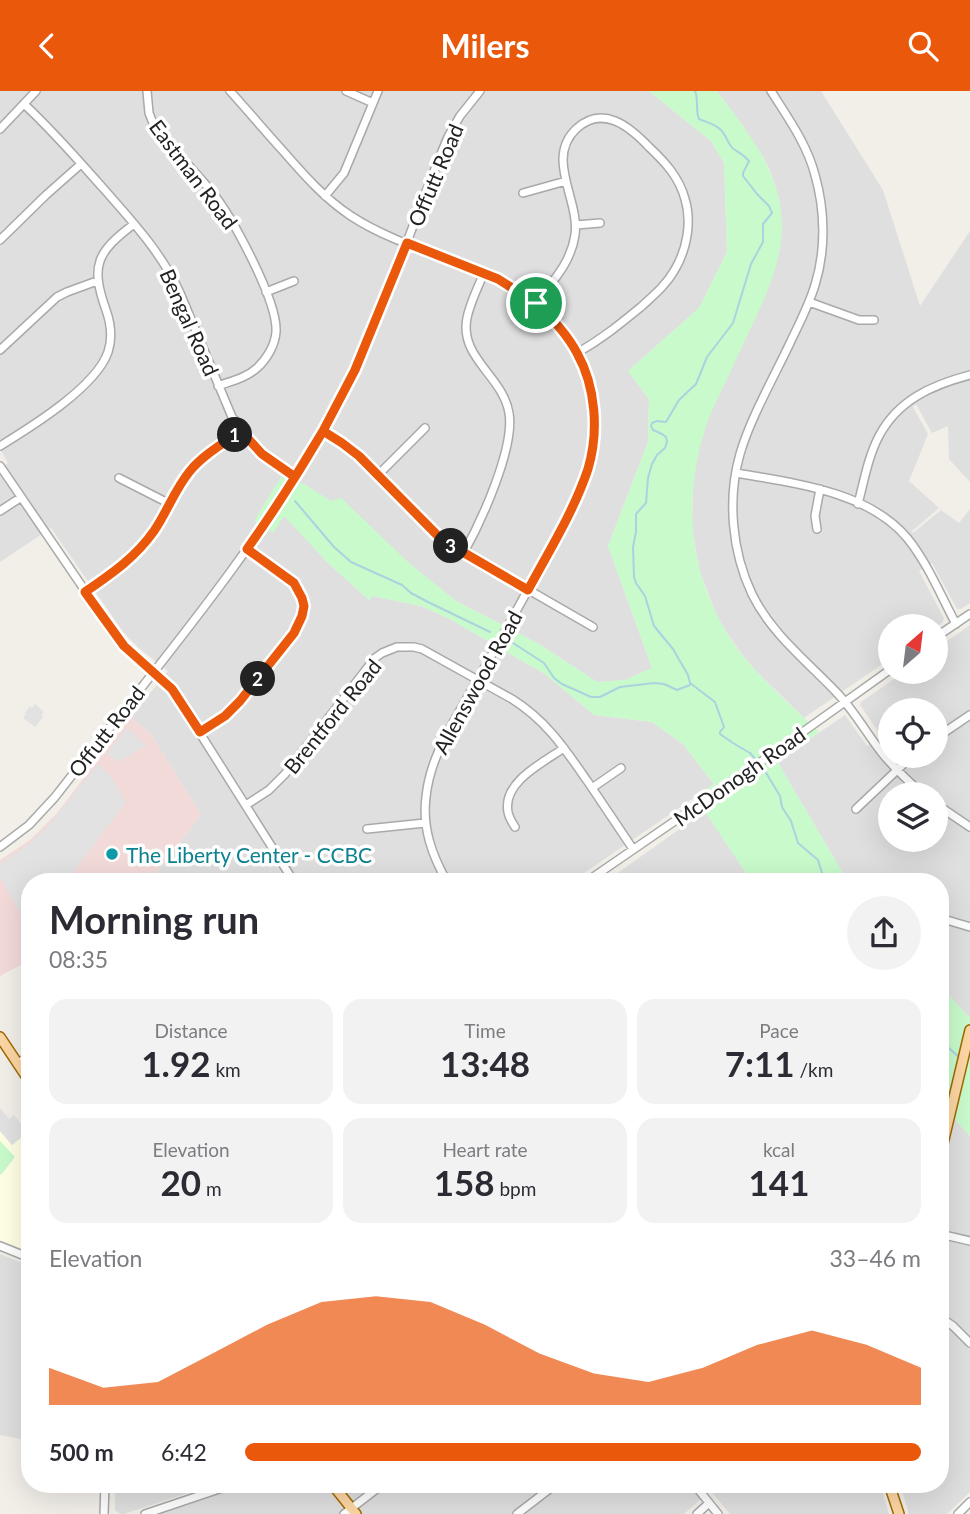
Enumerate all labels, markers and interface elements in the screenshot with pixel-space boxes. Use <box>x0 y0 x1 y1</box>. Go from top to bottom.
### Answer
text: Milers <box>440 26 530 65</box>
icon: back <box>28 27 66 65</box>
icon: search <box>904 27 942 65</box>
street label: Eastman Road <box>145 114 243 234</box>
street label: Offutt Road <box>402 120 468 230</box>
street label: Bengal Road <box>155 265 225 379</box>
pin <box>506 273 566 333</box>
icon: arrive <box>517 284 555 322</box>
pin: 1 <box>218 417 252 453</box>
text: 1 <box>229 423 240 446</box>
pin: 3 <box>434 529 468 563</box>
text: 3 <box>445 534 456 557</box>
street label: Allenswood Road <box>427 606 527 758</box>
north arrow <box>878 614 948 684</box>
map controls <box>878 614 948 852</box>
street label: Brentford Road <box>278 654 386 778</box>
pin: 2 <box>240 661 276 697</box>
text: 2 <box>252 667 263 690</box>
street label: Offutt Road <box>63 680 149 782</box>
button: locate <box>878 698 948 768</box>
street label: McDonogh Road <box>668 721 810 831</box>
button: layers <box>878 782 948 852</box>
place label: The Liberty Center - CCBC <box>126 842 372 867</box>
marker: The Liberty Center - CCBC <box>104 846 120 862</box>
text: Morning run <box>49 896 259 942</box>
button: share <box>847 896 921 970</box>
text: 08:35 <box>49 945 108 973</box>
text: Distance <box>155 1019 227 1042</box>
text: Time <box>464 1019 506 1042</box>
text: Pace <box>759 1019 799 1042</box>
text: 1.92 <box>141 1042 211 1084</box>
text: 13:48 <box>440 1042 530 1084</box>
text: 7:11 <box>725 1042 795 1084</box>
text: km <box>211 1058 241 1081</box>
text: /km <box>795 1058 833 1081</box>
text: Elevation <box>152 1138 230 1161</box>
text: Heart rate <box>442 1138 528 1161</box>
text: kcal <box>763 1138 795 1161</box>
text: 20 <box>160 1161 201 1203</box>
text: 158 <box>434 1161 495 1203</box>
text: 141 <box>749 1161 809 1203</box>
text: m <box>201 1177 222 1200</box>
text: bpm <box>495 1177 536 1200</box>
text: Elevation <box>49 1244 142 1272</box>
text: 33–46 m <box>829 1244 921 1272</box>
text: 500 m <box>49 1438 114 1466</box>
text: 6:42 <box>161 1438 207 1466</box>

